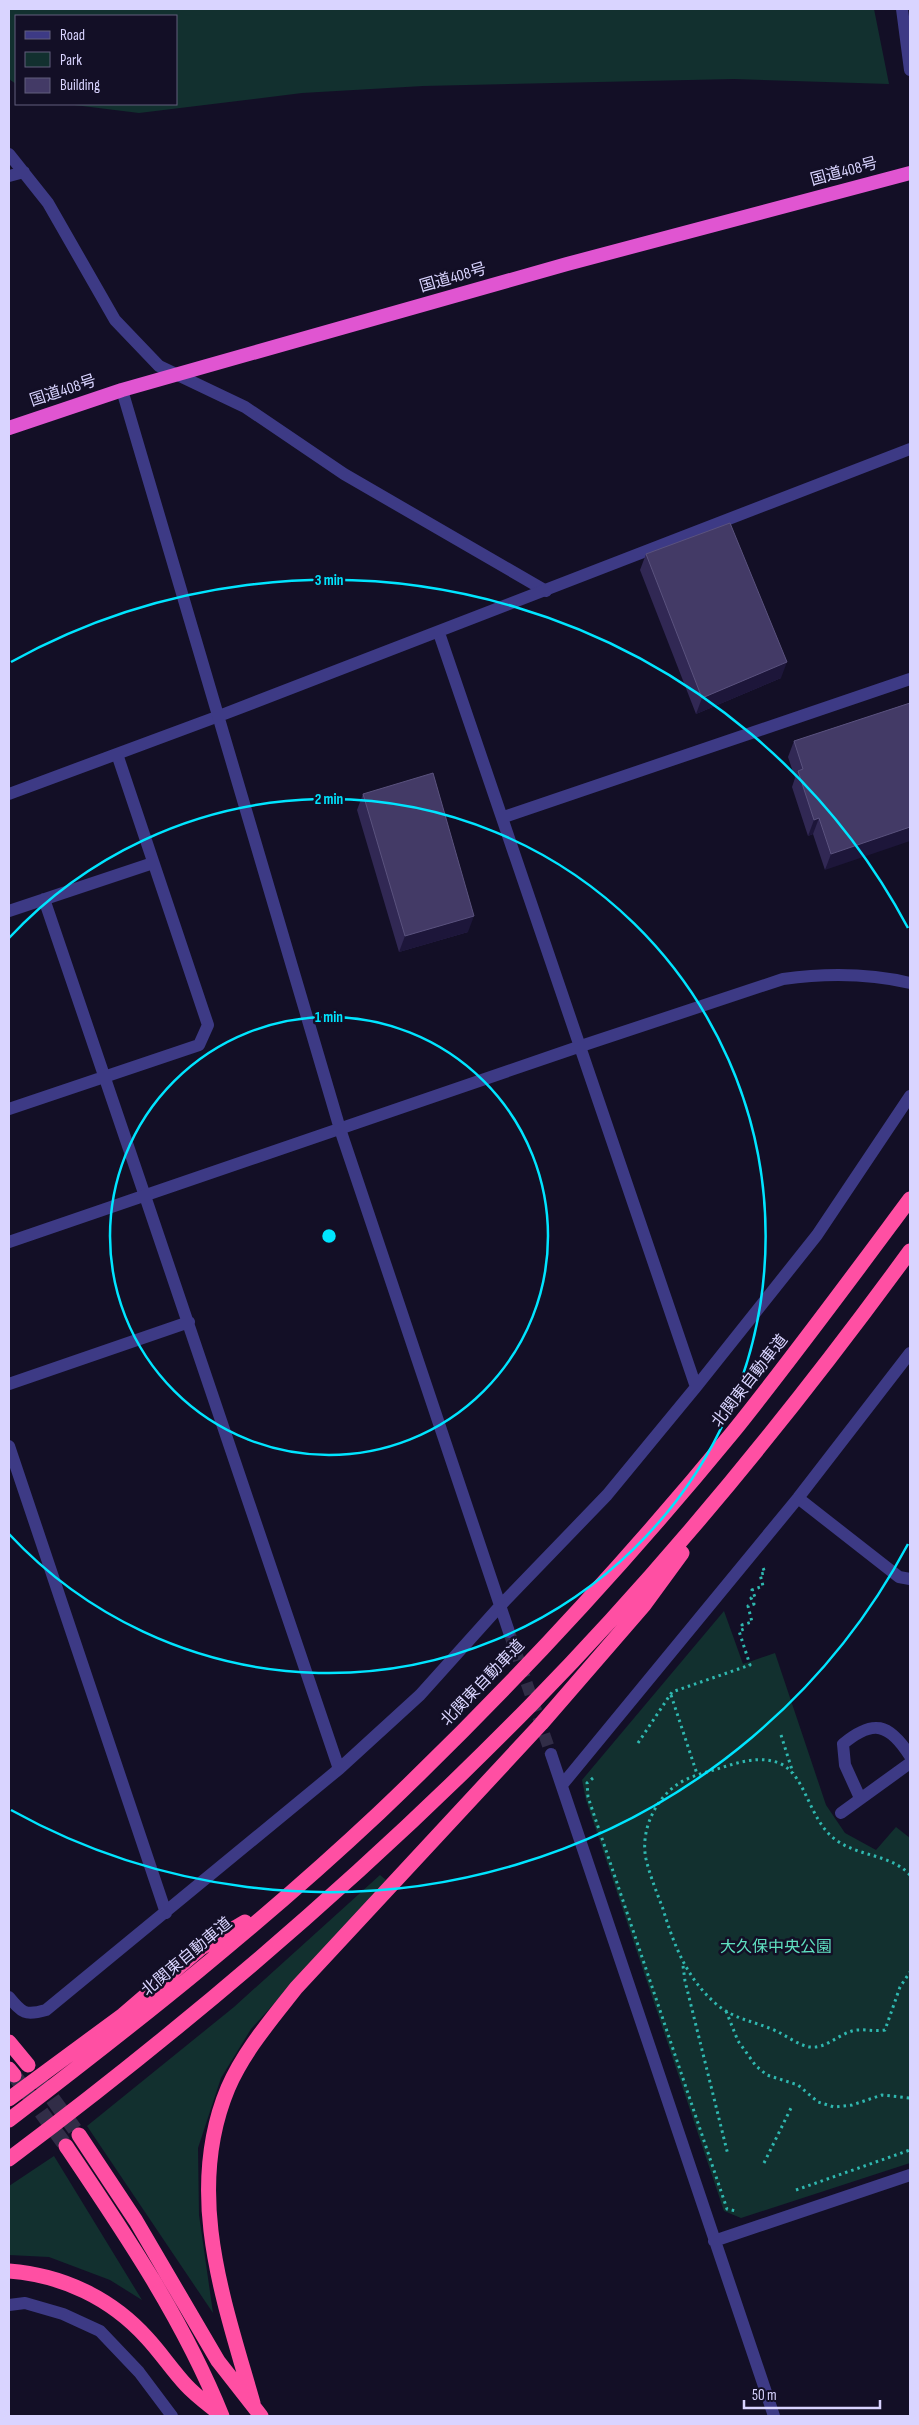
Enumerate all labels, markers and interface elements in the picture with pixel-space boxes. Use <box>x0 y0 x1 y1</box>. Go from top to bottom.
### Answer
legend <box>15 15 178 105</box>
text: Road <box>60 26 85 45</box>
text: Park <box>60 51 82 70</box>
text: Building <box>60 76 100 95</box>
street label: 国道408号 <box>808 154 880 190</box>
street label: 国道408号 <box>417 259 489 297</box>
street label: 国道408号 <box>27 371 99 411</box>
text: 3 min <box>315 571 343 590</box>
text: 2 min <box>315 790 343 809</box>
text: 1 min <box>315 1008 343 1027</box>
centre of rings <box>320 1227 338 1245</box>
street label: 北関東自動車道 <box>708 1331 792 1431</box>
street label: 北関東自動車道 <box>437 1636 529 1730</box>
street label: 北関東自動車道 <box>138 1914 236 2000</box>
park label: 大久保中央公園 <box>720 1938 832 1957</box>
scale bar <box>744 2378 880 2410</box>
text: 50 m <box>752 2386 777 2405</box>

